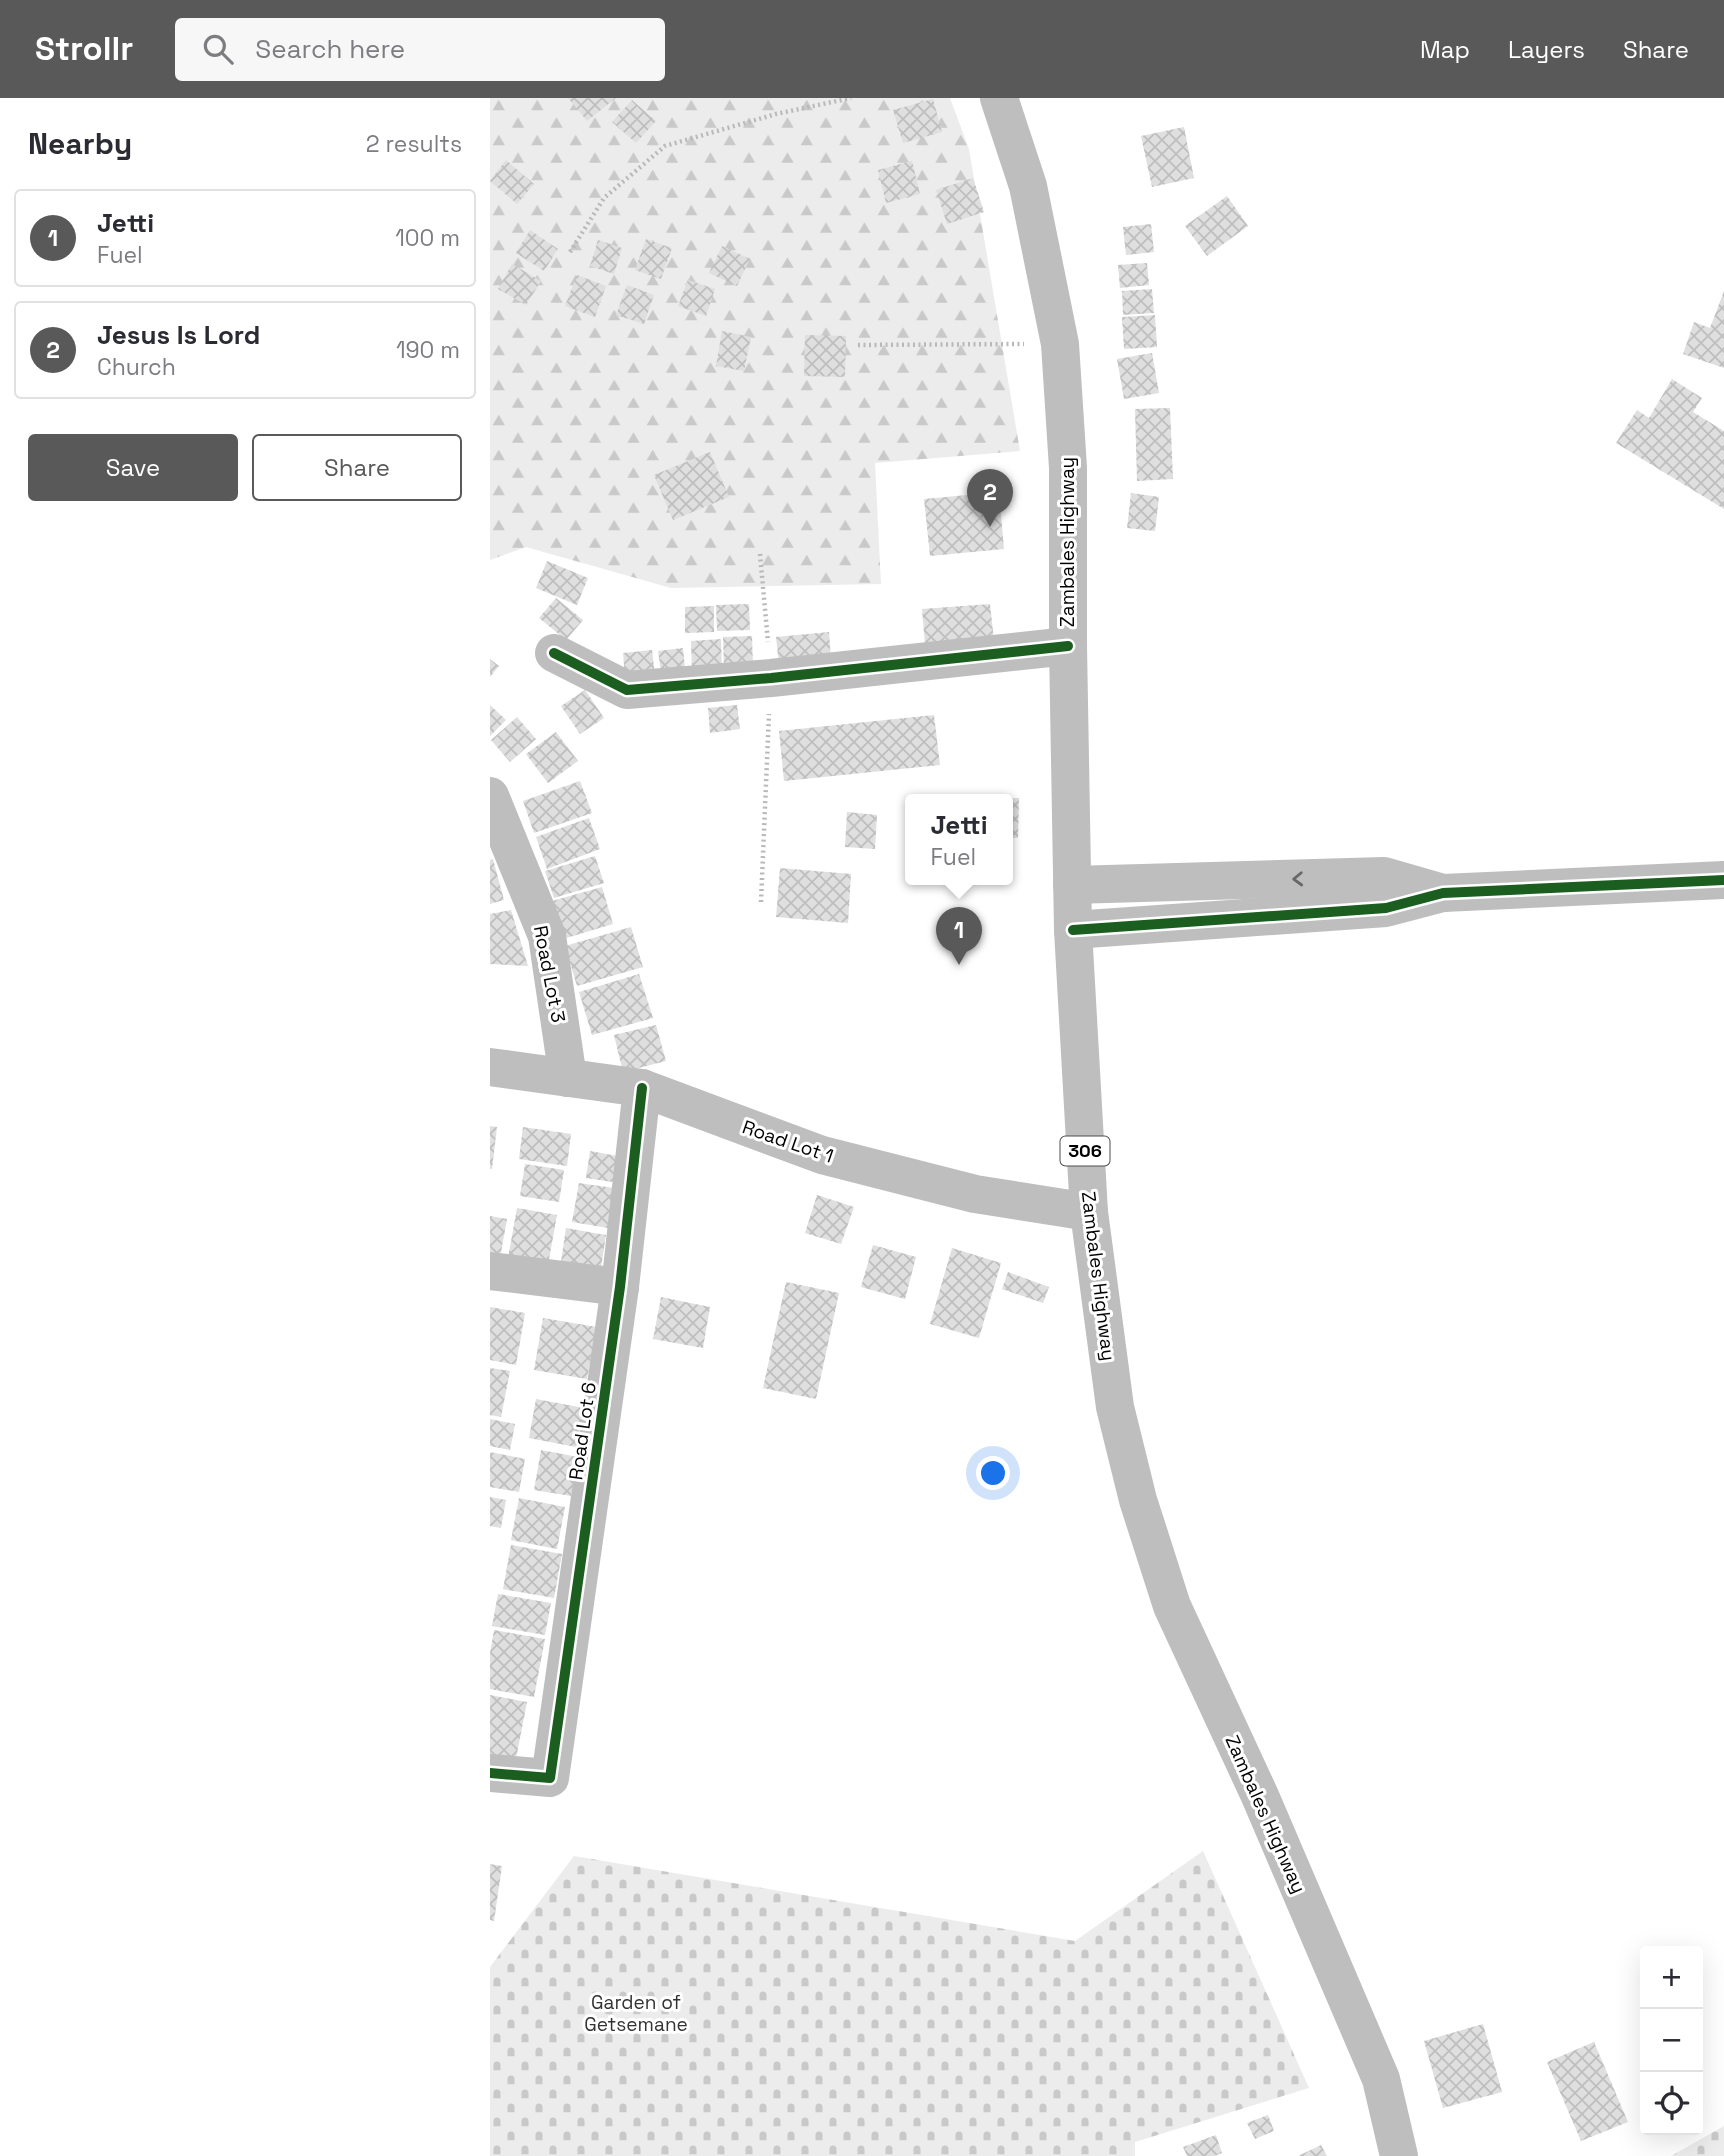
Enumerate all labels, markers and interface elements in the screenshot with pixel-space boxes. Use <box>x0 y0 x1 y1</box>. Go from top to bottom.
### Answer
search box <box>175 18 665 81</box>
text: Strollr <box>35 28 133 70</box>
icon: search <box>199 30 237 68</box>
text: Search here <box>255 32 405 66</box>
text: Map <box>1420 34 1470 65</box>
text: Layers <box>1508 34 1585 65</box>
text: Share <box>1623 34 1689 65</box>
text: Nearby <box>28 124 132 163</box>
text: 2 results <box>366 129 462 159</box>
text: Jetti <box>97 206 154 240</box>
text: 1 <box>48 223 58 253</box>
text: 100 m <box>395 223 460 253</box>
text: Fuel <box>97 240 143 270</box>
text: Jesus Is Lord <box>97 318 260 352</box>
text: 2 <box>46 335 60 365</box>
text: 190 m <box>396 335 460 365</box>
text: Church <box>97 352 176 382</box>
button: Save <box>28 434 238 501</box>
button: Share <box>252 434 462 501</box>
street label: Zambales Highway <box>1055 457 1080 627</box>
pin: 2 <box>967 469 1013 527</box>
popup <box>905 794 1013 885</box>
text: Jetti <box>930 808 988 842</box>
text: Fuel <box>930 842 976 872</box>
one-way arrow <box>1292 871 1303 886</box>
pin: 1 <box>936 907 982 965</box>
street label: Road Lot 3 <box>528 923 571 1025</box>
street label: Road Lot 1 <box>739 1114 837 1169</box>
road number: 306 <box>1060 1136 1110 1166</box>
street label: Zambales Highway <box>1076 1190 1121 1362</box>
street label: Road Lot 6 <box>563 1381 602 1482</box>
your location <box>976 1456 1010 1490</box>
street label: Zambales Highway <box>1219 1731 1312 1897</box>
map controls <box>1640 1946 1703 2135</box>
button: + <box>1640 1946 1703 2009</box>
park label: Garden of Getsemane <box>584 1990 688 2037</box>
button: − <box>1640 2009 1703 2072</box>
button: locate <box>1640 2072 1703 2135</box>

